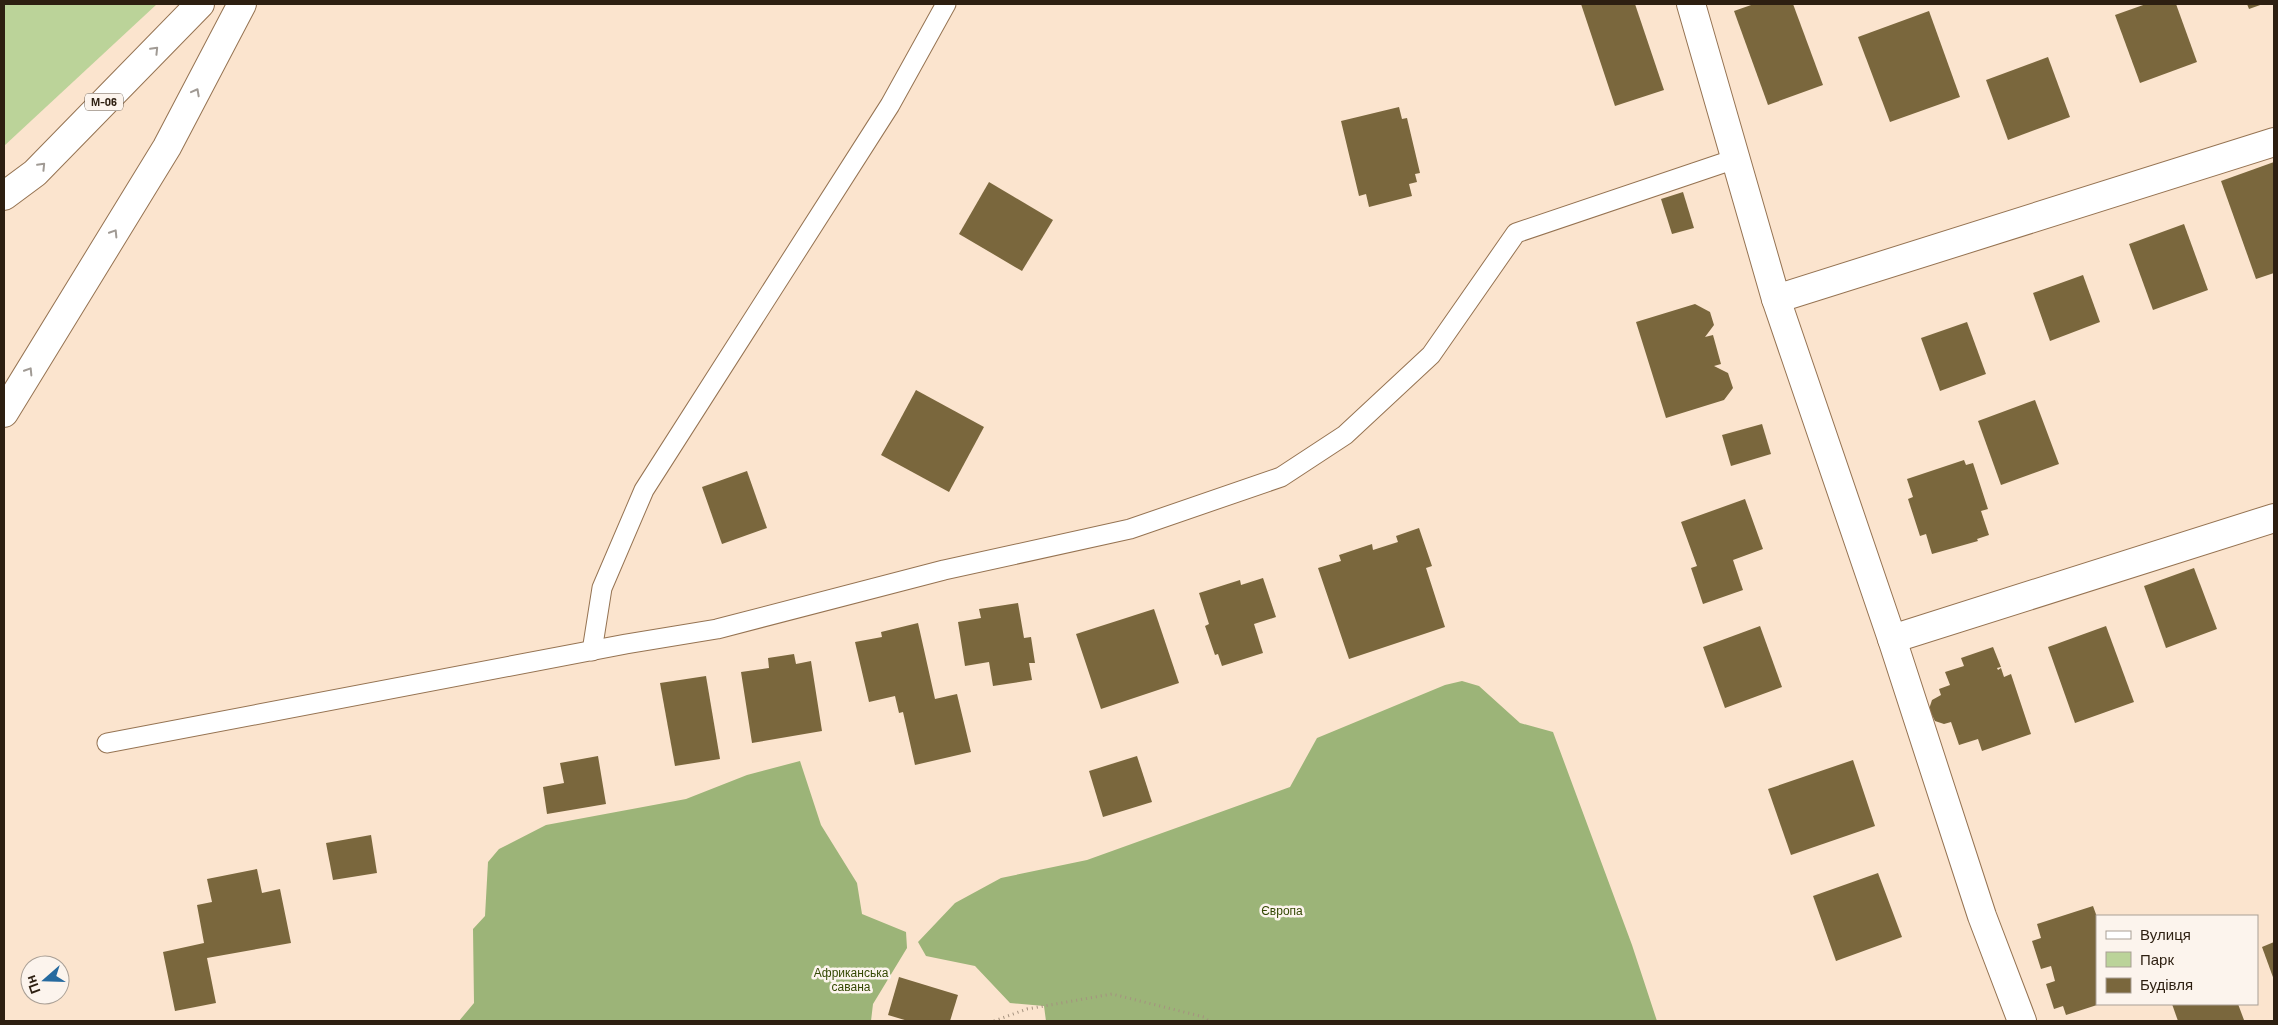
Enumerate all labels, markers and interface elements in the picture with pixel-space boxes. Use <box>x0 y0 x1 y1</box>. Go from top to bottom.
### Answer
one-way arrow <box>149 46 158 55</box>
one-way arrow <box>190 88 200 97</box>
road number: М-06 <box>85 94 123 110</box>
one-way arrow <box>36 163 45 172</box>
one-way arrow <box>108 229 118 238</box>
one-way arrow <box>23 367 33 376</box>
park label: Європа <box>1261 903 1303 918</box>
legend <box>2096 915 2258 1005</box>
text: Вулиця <box>2140 925 2191 943</box>
text: Парк <box>2140 950 2174 968</box>
north arrow <box>20 955 70 1005</box>
park label: Африканська савана <box>814 965 889 993</box>
text: Пн <box>21 973 43 996</box>
text: Будівля <box>2140 975 2193 993</box>

